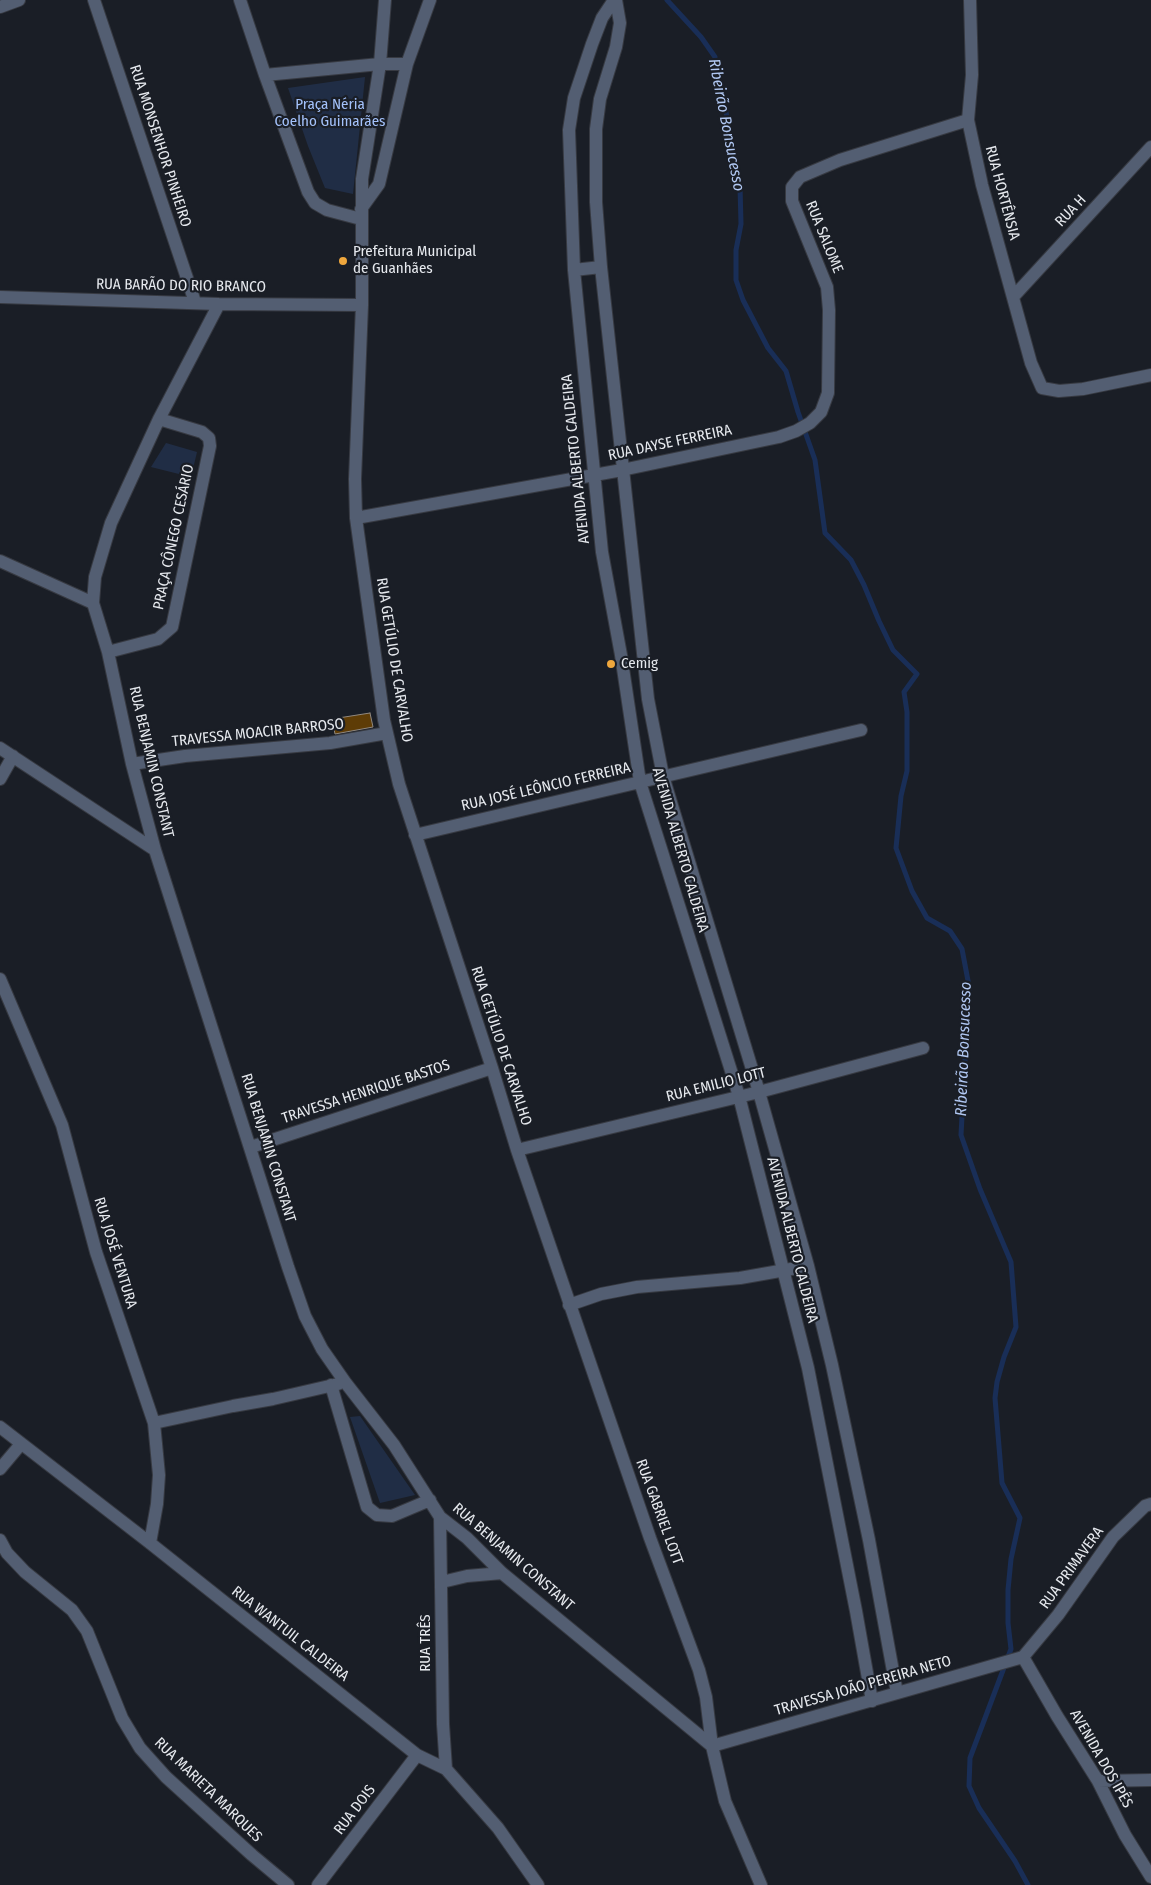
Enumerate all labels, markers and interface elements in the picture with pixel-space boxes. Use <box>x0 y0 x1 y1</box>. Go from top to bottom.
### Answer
water label: Ribeirão Bonsucesso <box>704 57 748 193</box>
street label: RUA MONSENHOR PINHEIRO <box>125 63 195 229</box>
park label: Praça Néria Coelho Guimarães <box>275 96 385 131</box>
street label: RUA HORTÊNSIA <box>981 144 1023 242</box>
street label: RUA H <box>1052 191 1090 231</box>
street label: RUA SALOME <box>801 198 847 276</box>
place label: Prefeitura Municipal de Guanhães <box>353 243 476 278</box>
marker: Prefeitura Municipal de Guanhães <box>337 255 349 267</box>
street label: RUA BARÃO DO RIO BRANCO <box>96 276 266 296</box>
street label: AVENIDA ALBERTO CALDEIRA <box>558 373 594 545</box>
street label: RUA DAYSE FERREIRA <box>606 421 734 465</box>
street label: PRAÇA CÔNEGO CESÁRIO <box>150 463 198 611</box>
street label: RUA GETÚLIO DE CARVALHO <box>372 576 416 744</box>
place label: Cemig <box>621 655 658 673</box>
marker: Cemig <box>605 658 617 670</box>
street label: RUA BENJAMIN CONSTANT <box>125 685 177 839</box>
street label: TRAVESSA MOACIR BARROSO <box>171 715 345 751</box>
street label: RUA JOSÉ LEÔNCIO FERREIRA <box>460 759 632 815</box>
street label: AVENIDA ALBERTO CALDEIRA <box>648 766 712 934</box>
street label: RUA GETÚLIO DE CARVALHO <box>467 964 535 1128</box>
water label: Ribeirão Bonsucesso <box>952 981 976 1117</box>
street label: TRAVESSA HENRIQUE BASTOS <box>280 1056 452 1128</box>
street label: RUA EMILIO LOTT <box>664 1064 768 1106</box>
street label: RUA BENJAMIN CONSTANT <box>237 1071 299 1225</box>
street label: AVENIDA ALBERTO CALDEIRA <box>763 1155 821 1325</box>
street label: RUA JOSÉ VENTURA <box>90 1195 140 1311</box>
street label: RUA GABRIEL LOTT <box>632 1457 686 1567</box>
street label: RUA BENJAMIN CONSTANT <box>449 1499 577 1615</box>
street label: RUA PRIMAVERA <box>1036 1523 1108 1613</box>
street label: RUA WANTUIL CALDEIRA <box>228 1583 352 1685</box>
street label: RUA TRÊS <box>417 1614 435 1672</box>
street label: TRAVESSA JOÃO PEREIRA NETO <box>773 1652 953 1720</box>
street label: AVENIDA DOS IPÊS <box>1066 1707 1136 1811</box>
street label: RUA MARIETA MARQUES <box>150 1734 266 1846</box>
street label: RUA DOIS <box>330 1782 380 1838</box>

